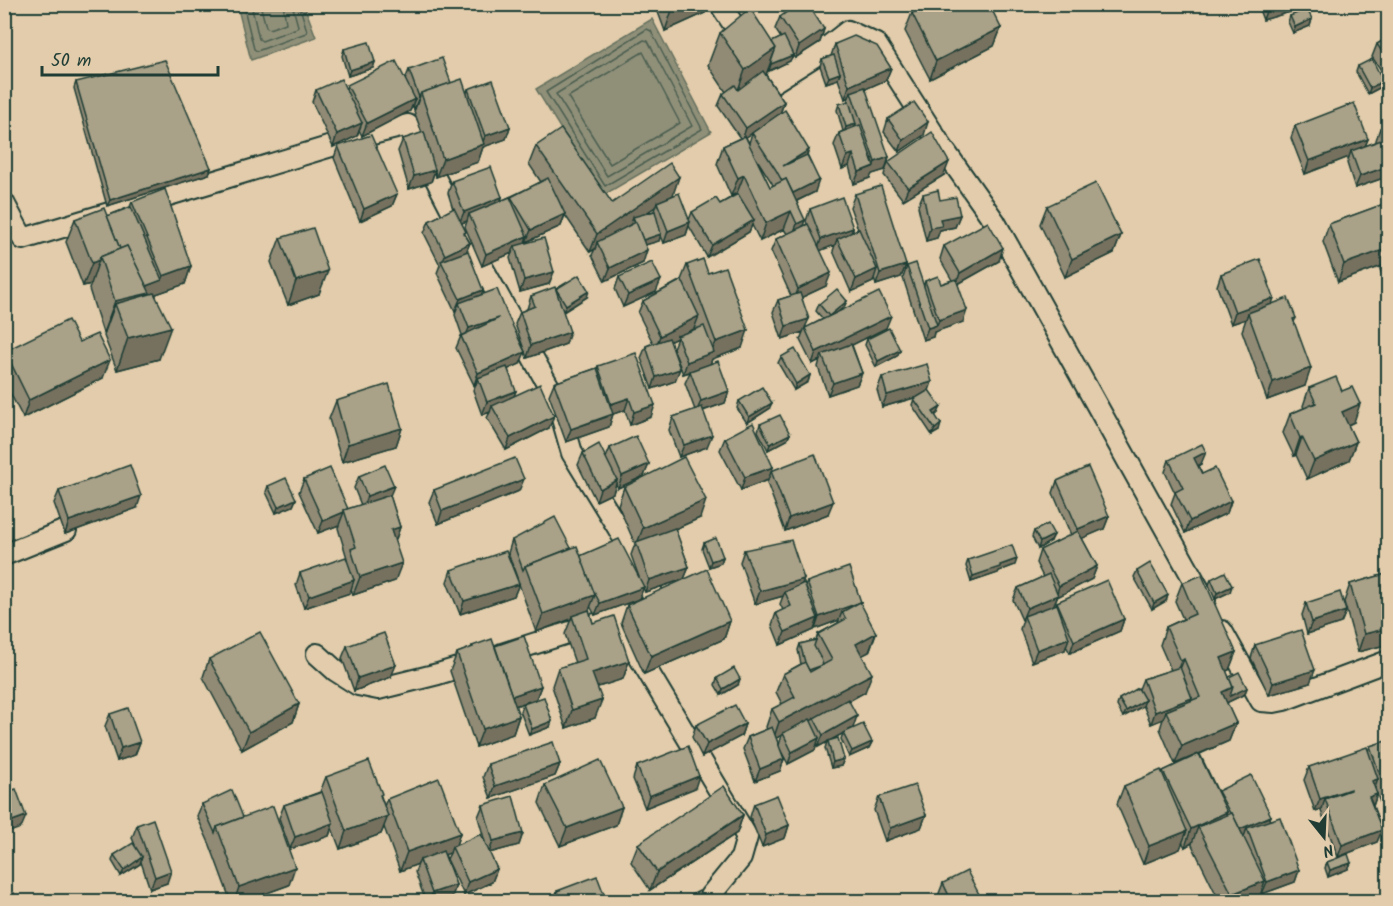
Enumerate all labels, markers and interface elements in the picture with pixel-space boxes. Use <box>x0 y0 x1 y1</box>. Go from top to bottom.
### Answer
scale bar <box>42 39 218 77</box>
text: 50 m <box>51 47 91 76</box>
north arrow <box>1294 807 1354 867</box>
text: N <box>1320 836 1337 863</box>

